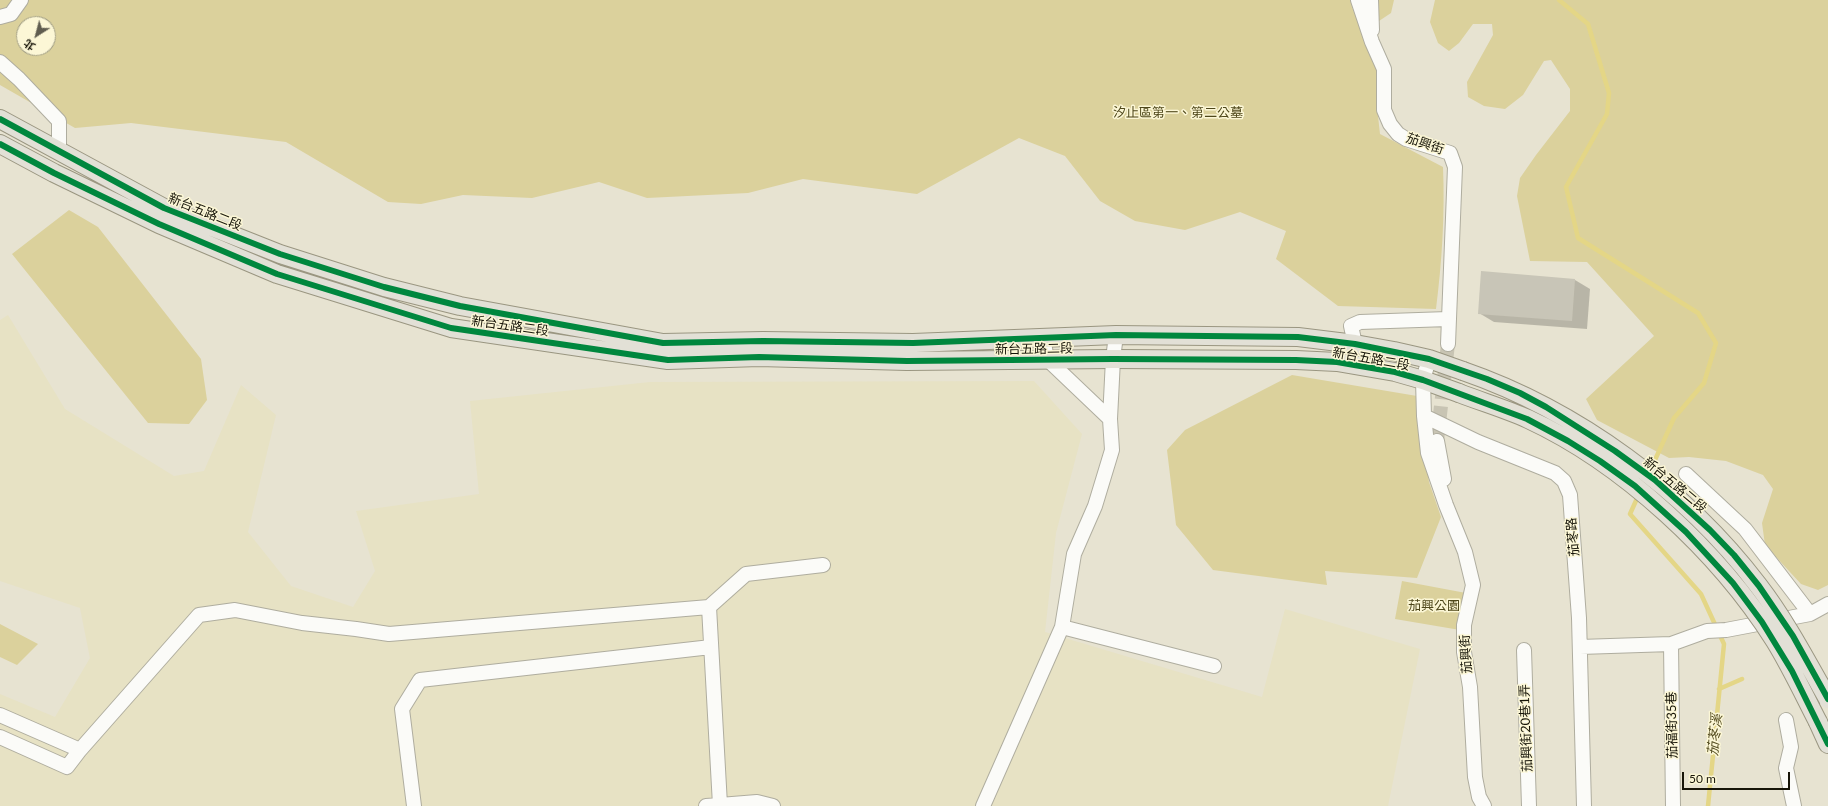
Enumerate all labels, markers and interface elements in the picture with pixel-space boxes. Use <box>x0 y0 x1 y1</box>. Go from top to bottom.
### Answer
north arrow <box>16 16 56 56</box>
text: 北 <box>21 37 38 54</box>
park label: 汐止區第一、第二公墓 <box>1113 105 1243 121</box>
street label: 茄興街 <box>1404 130 1446 158</box>
street label: 新台五路二段 <box>166 190 244 234</box>
street label: 新台五路二段 <box>470 313 550 339</box>
street label: 新台五路二段 <box>995 341 1073 357</box>
street label: 新台五路二段 <box>1331 345 1411 373</box>
street label: 新台五路二段 <box>1640 454 1710 516</box>
street label: 茄苳路 <box>1564 517 1582 557</box>
park label: 茄興公園 <box>1408 598 1460 614</box>
street label: 茄興街 <box>1457 634 1475 674</box>
street label: 茄興街20巷1弄 <box>1517 684 1535 772</box>
street label: 茄福街35巷 <box>1664 691 1680 759</box>
water label: 茄苳溪 <box>1704 713 1726 757</box>
scale bar <box>1684 764 1792 790</box>
text: 50 m <box>1689 771 1716 786</box>

